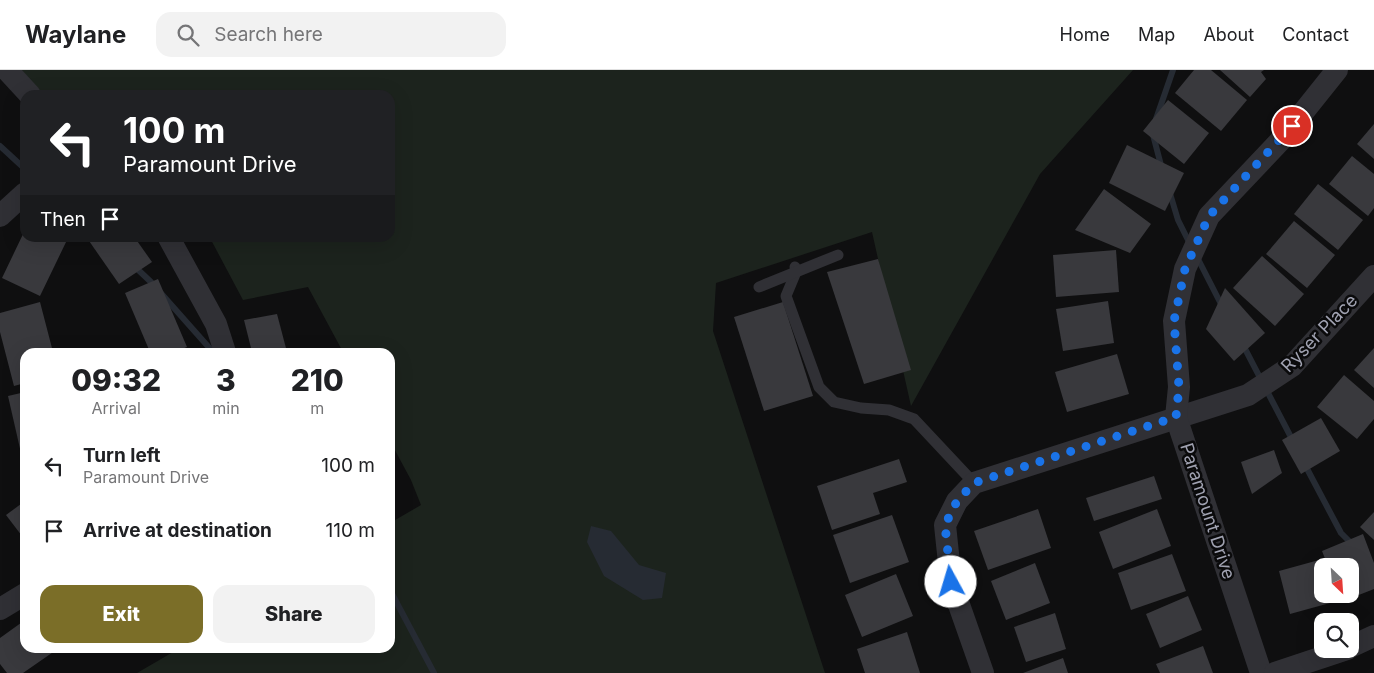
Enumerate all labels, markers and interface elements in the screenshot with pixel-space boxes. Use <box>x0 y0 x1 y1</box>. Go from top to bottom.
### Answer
search box <box>156 12 506 57</box>
text: Waylane <box>25 20 126 49</box>
icon: search <box>174 21 202 49</box>
text: Search here <box>214 23 323 46</box>
text: Home <box>1060 24 1110 45</box>
text: Map <box>1138 24 1175 45</box>
text: About <box>1203 24 1254 45</box>
text: Contact <box>1282 24 1349 45</box>
pin <box>1271 105 1313 147</box>
text: 100 m <box>123 109 226 151</box>
icon: left <box>40 110 105 175</box>
icon: arrive <box>1278 112 1306 140</box>
text: Paramount Drive <box>123 151 297 177</box>
icon: arrive <box>96 205 124 233</box>
text: Then <box>40 208 86 231</box>
street label: Ryser Place <box>1277 290 1361 376</box>
text: 09:32 <box>71 362 161 398</box>
text: 3 <box>216 362 236 398</box>
text: 210 <box>291 362 344 398</box>
text: Arrival <box>92 398 141 418</box>
text: min <box>212 398 240 418</box>
text: m <box>310 398 324 418</box>
street label: Paramount Drive <box>1176 440 1240 582</box>
text: Turn left <box>83 444 161 467</box>
icon: left <box>40 452 68 480</box>
text: 100 m <box>321 454 375 477</box>
text: Paramount Drive <box>83 467 209 487</box>
icon: arrive <box>40 517 68 545</box>
text: Arrive at destination <box>83 519 272 542</box>
text: 110 m <box>326 519 375 542</box>
position arrow <box>924 555 976 607</box>
north arrow <box>1314 558 1359 602</box>
map controls <box>1314 558 1359 658</box>
button: Exit <box>40 585 203 643</box>
button: Share <box>213 585 375 643</box>
button: search <box>1314 613 1359 658</box>

